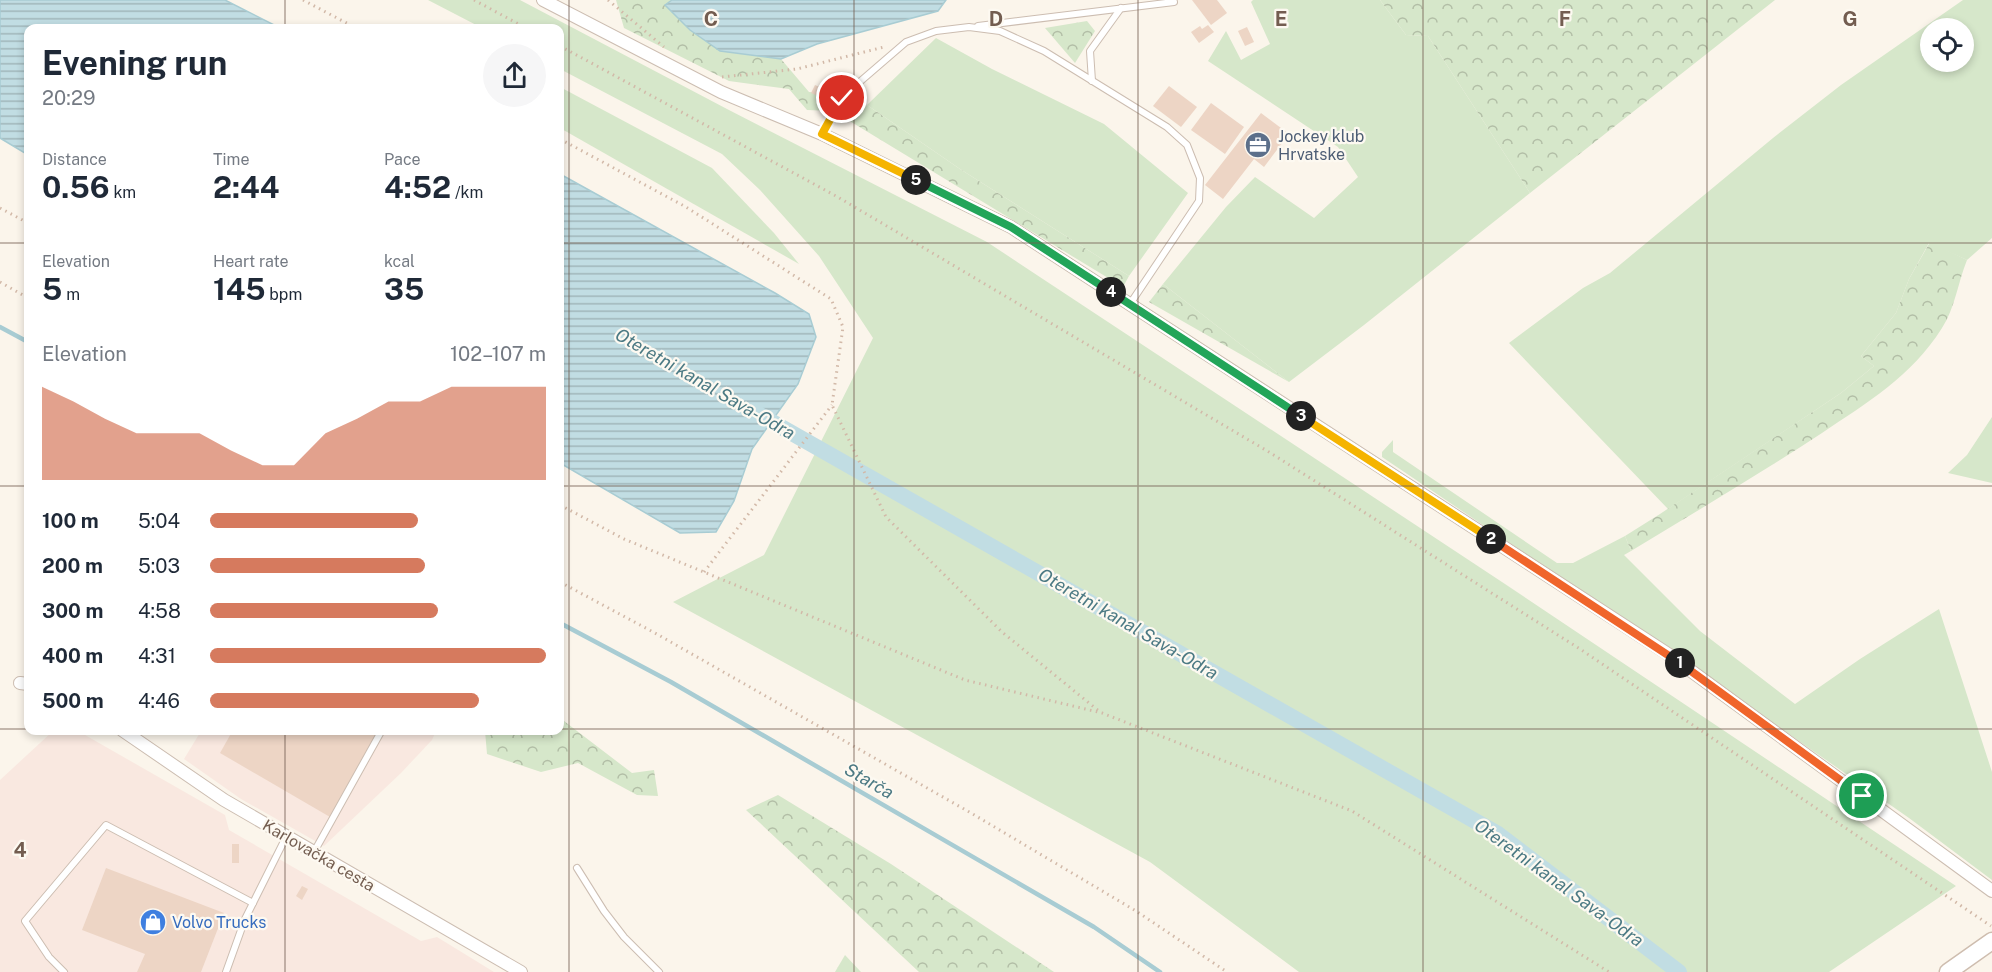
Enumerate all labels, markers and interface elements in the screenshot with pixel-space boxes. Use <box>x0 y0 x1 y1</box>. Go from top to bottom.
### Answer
text: C <box>704 7 718 31</box>
text: D <box>989 7 1003 31</box>
text: E <box>1275 7 1287 31</box>
text: F <box>1559 7 1571 31</box>
text: G <box>1842 7 1858 31</box>
map controls <box>1920 18 1974 72</box>
button: locate <box>1920 18 1974 72</box>
text: Evening run <box>42 44 227 82</box>
button: share <box>483 44 546 107</box>
pin <box>816 72 867 123</box>
icon: check <box>825 81 858 114</box>
text: 20:29 <box>42 86 95 110</box>
place label: Jockey klub Hrvatske <box>1278 127 1364 164</box>
office icon: Jockey klub Hrvatske <box>1243 130 1273 160</box>
text: Distance <box>42 150 107 169</box>
text: Time <box>213 150 249 169</box>
text: Pace <box>384 150 421 169</box>
pin: 5 <box>901 165 931 195</box>
text: 0.56 <box>42 169 110 205</box>
text: 2:44 <box>213 169 279 205</box>
text: 4:52 <box>384 169 451 205</box>
text: 5 <box>911 170 921 189</box>
text: km <box>110 183 136 202</box>
text: /km <box>451 183 483 202</box>
text: Elevation <box>42 252 110 271</box>
text: Heart rate <box>213 252 289 271</box>
text: kcal <box>384 252 415 271</box>
text: 5 <box>42 271 62 307</box>
text: 145 <box>213 271 265 307</box>
text: 35 <box>384 271 424 307</box>
pin: 4 <box>1096 277 1126 307</box>
text: 4 <box>1106 282 1116 301</box>
text: m <box>62 285 80 304</box>
text: bpm <box>265 285 302 304</box>
water label: Oteretni kanal Sava-Odra <box>612 324 799 444</box>
text: Elevation <box>42 342 127 366</box>
text: 102–107 m <box>450 342 546 366</box>
pin: 3 <box>1286 401 1316 431</box>
text: 3 <box>1296 406 1306 425</box>
text: 100 m <box>42 509 99 533</box>
text: 5:04 <box>138 509 180 533</box>
pin: 2 <box>1476 524 1506 554</box>
text: 2 <box>1486 529 1496 548</box>
text: 200 m <box>42 554 103 578</box>
text: 5:03 <box>138 554 180 578</box>
water label: Oteretni kanal Sava-Odra <box>1035 564 1222 684</box>
text: 300 m <box>42 599 103 623</box>
text: 4:58 <box>138 599 181 623</box>
text: 400 m <box>42 644 103 668</box>
text: 4:31 <box>138 644 176 668</box>
pin: 1 <box>1665 648 1695 678</box>
text: 1 <box>1677 653 1683 672</box>
text: 500 m <box>42 689 104 713</box>
text: 4:46 <box>138 689 180 713</box>
water label: Starča <box>841 758 898 803</box>
pin <box>1836 770 1887 821</box>
icon: arrive <box>1845 779 1878 812</box>
water label: Oteretni kanal Sava-Odra <box>1471 814 1648 951</box>
street label: Karlovačka cesta <box>259 816 378 895</box>
text: 4 <box>13 838 27 862</box>
shop icon: Volvo Trucks <box>138 907 168 937</box>
place label: Volvo Trucks <box>172 913 266 932</box>

